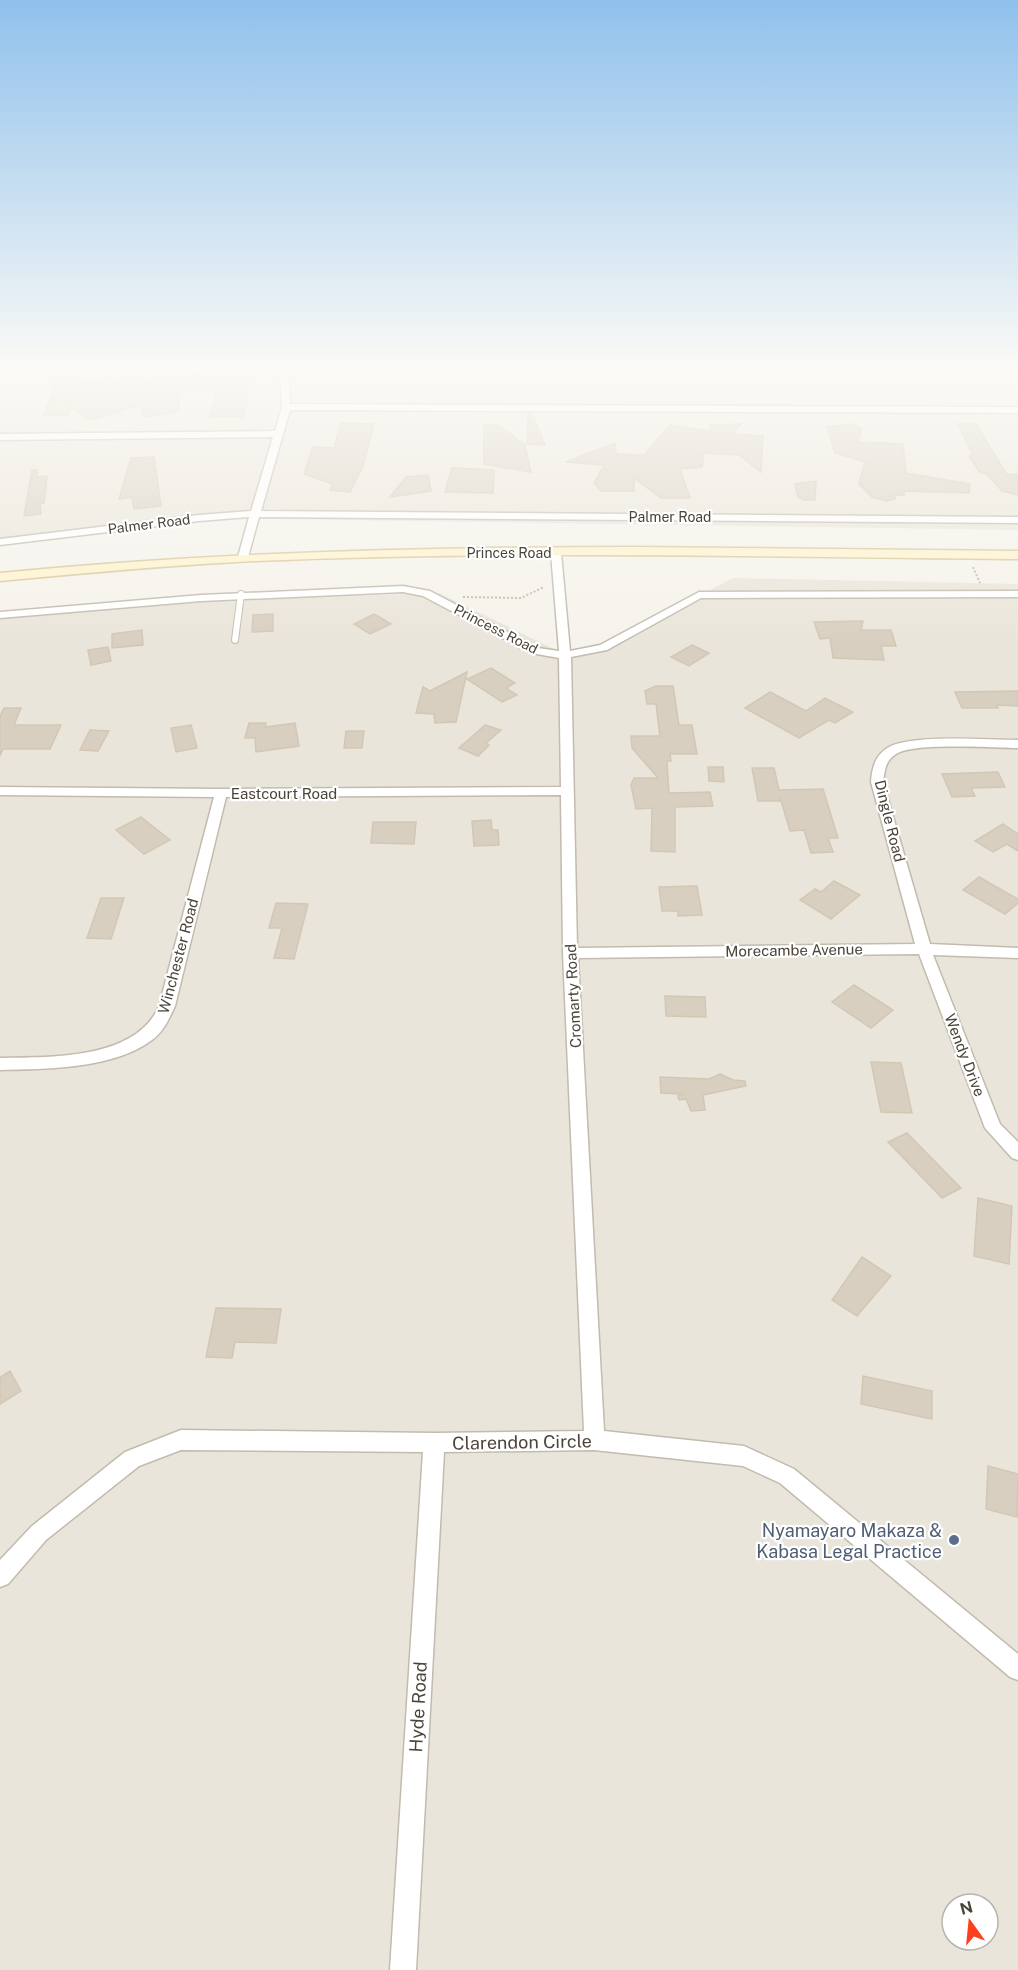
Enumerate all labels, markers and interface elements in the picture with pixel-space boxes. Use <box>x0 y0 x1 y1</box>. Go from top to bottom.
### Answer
street label: Palmer Road <box>629 509 711 525</box>
street label: Palmer Road <box>107 511 191 537</box>
street label: Princes Road <box>466 545 552 561</box>
street label: Princess Road <box>451 601 541 657</box>
street label: Dingle Road <box>872 778 908 864</box>
street label: Eastcourt Road <box>231 785 337 802</box>
street label: Winchester Road <box>154 897 202 1015</box>
street label: Morecambe Avenue <box>725 940 863 960</box>
street label: Cromarty Road <box>562 943 584 1049</box>
street label: Wendy Drive <box>941 1011 989 1099</box>
street label: Clarendon Circle <box>452 1430 592 1454</box>
place label: Nyamayaro Makaza & Kabasa Legal Practice <box>756 1520 942 1562</box>
marker: Nyamayaro Makaza & Kabasa Legal Practice <box>947 1533 961 1547</box>
street label: Hyde Road <box>405 1661 431 1753</box>
north arrow <box>940 1892 1000 1952</box>
text: N <box>958 1897 975 1919</box>

